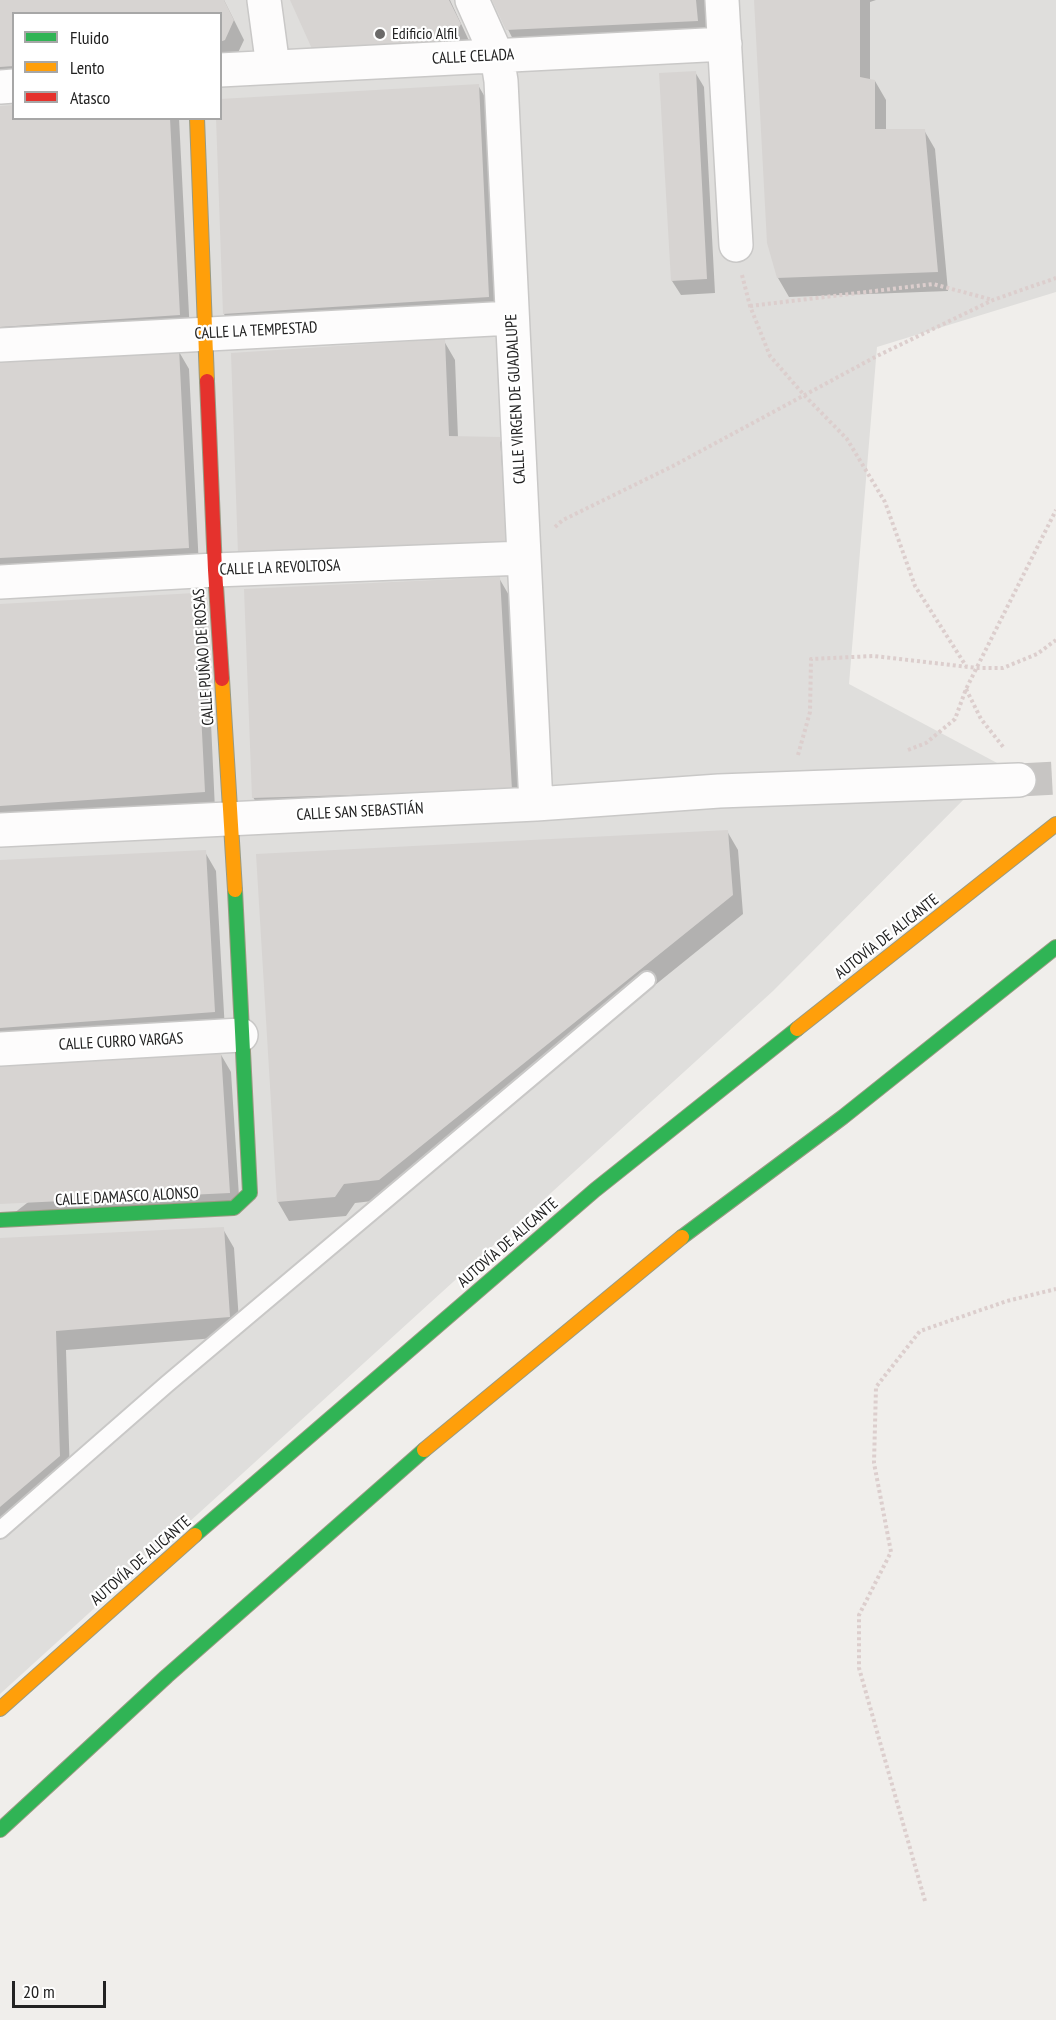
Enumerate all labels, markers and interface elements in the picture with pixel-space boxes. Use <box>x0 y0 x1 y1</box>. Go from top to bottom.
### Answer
legend <box>12 12 222 120</box>
place label: Edificio Alfil <box>392 24 458 44</box>
text: Fluido <box>70 26 109 49</box>
marker: Edificio Alfil <box>373 27 387 41</box>
street label: CALLE CELADA <box>431 45 515 69</box>
text: Lento <box>70 56 105 79</box>
text: Atasco <box>70 86 110 109</box>
street label: CALLE VIRGEN DE GUADALUPE <box>502 313 530 485</box>
street label: CALLE LA TEMPESTAD <box>194 318 318 344</box>
street label: CALLE LA REVOLTOSA <box>219 556 341 580</box>
street label: CALLE PUÑAO DE ROSAS <box>190 588 218 726</box>
street label: CALLE SAN SEBASTIÁN <box>296 799 424 825</box>
street label: AUTOVÍA DE ALICANTE <box>831 890 943 984</box>
street label: CALLE CURRO VARGAS <box>58 1029 184 1055</box>
street label: CALLE DAMASCO ALONSO <box>55 1184 199 1210</box>
street label: AUTOVÍA DE ALICANTE <box>454 1194 562 1292</box>
street label: AUTOVÍA DE ALICANTE <box>87 1512 195 1610</box>
scale bar <box>15 1969 110 2007</box>
text: 20 m <box>23 1980 55 2003</box>

